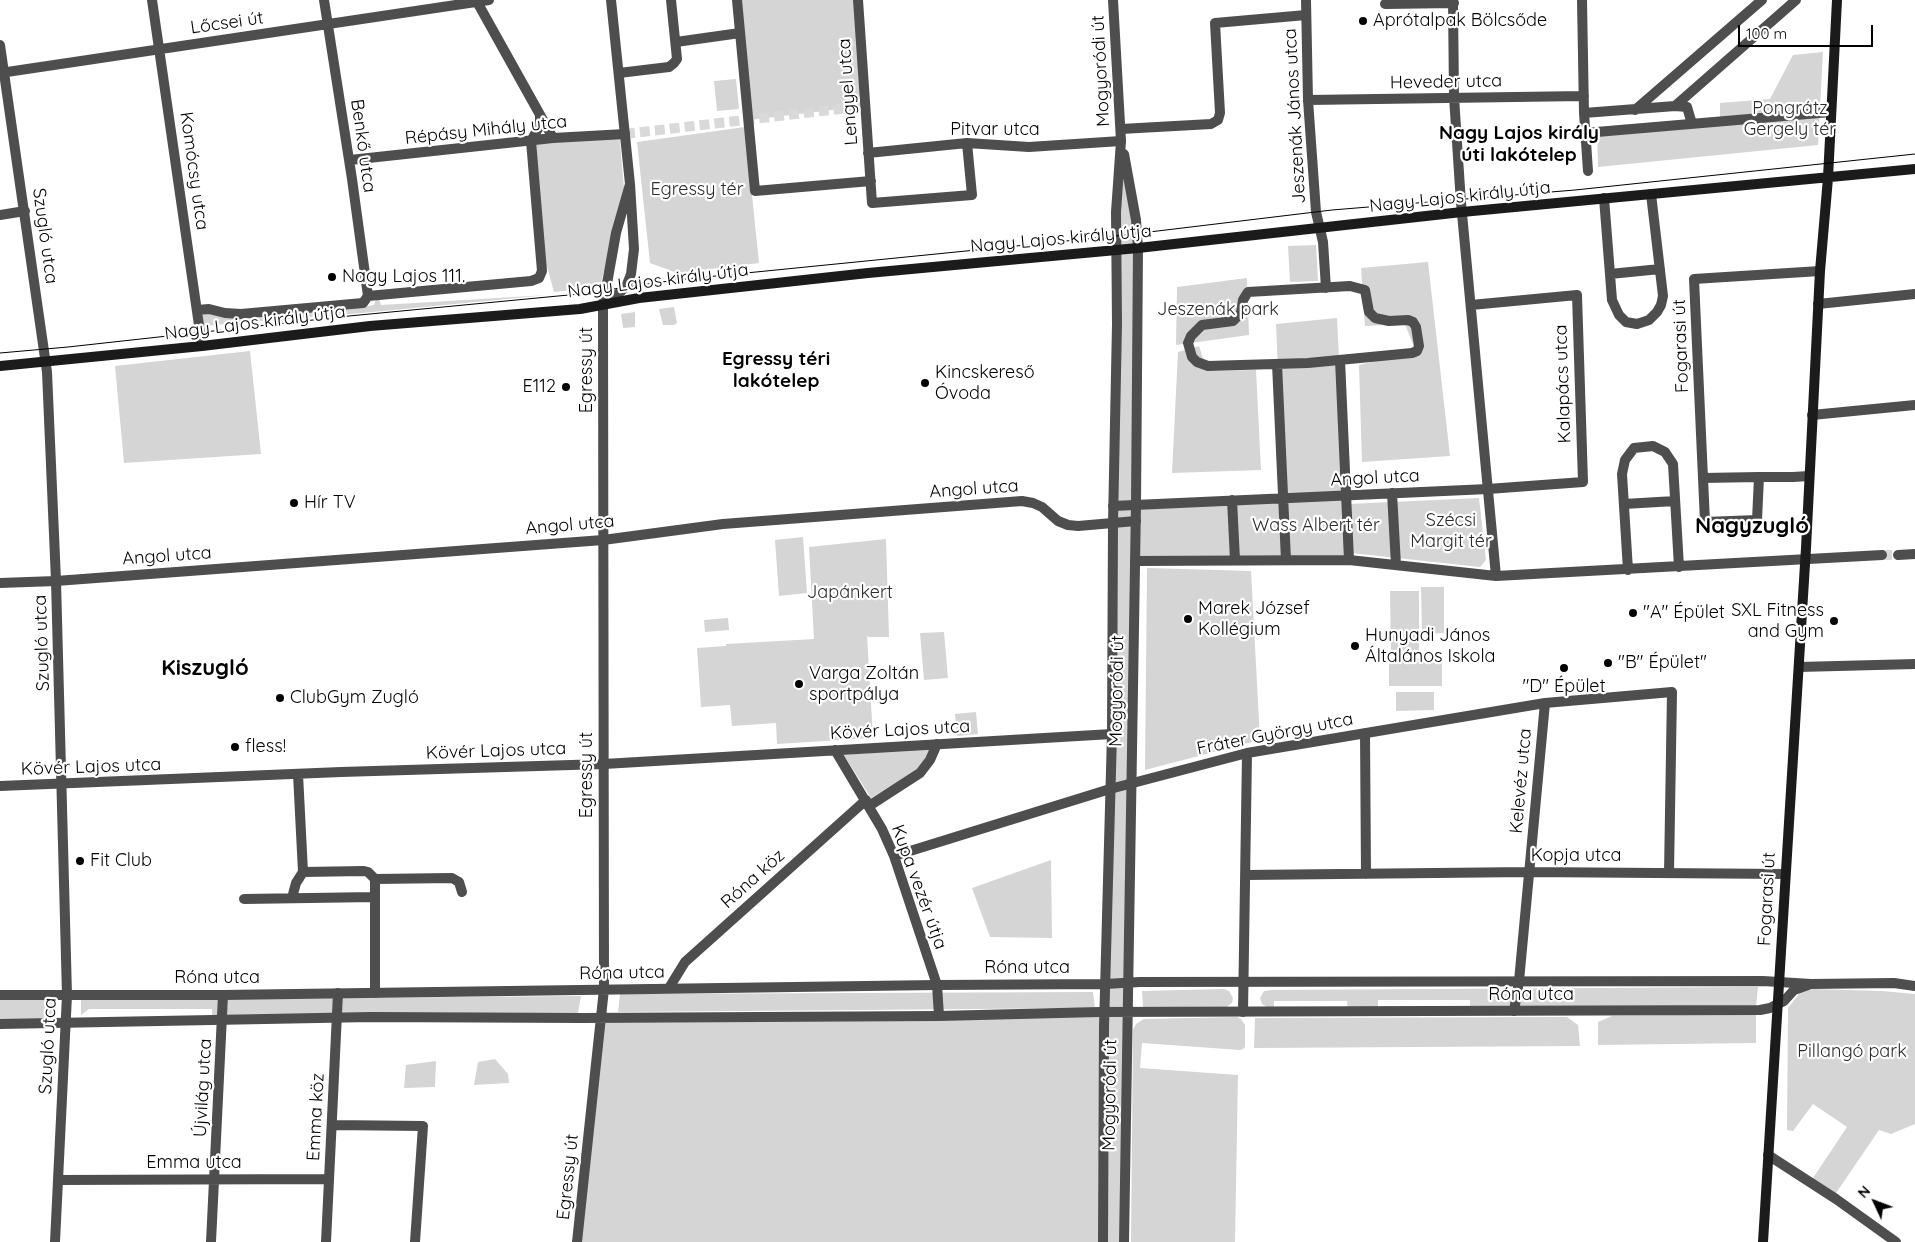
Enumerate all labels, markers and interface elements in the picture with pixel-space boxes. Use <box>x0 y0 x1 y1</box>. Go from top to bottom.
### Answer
street label: Lőcsei út <box>189 7 265 39</box>
place label: Aprótalpak Bölcsőde <box>1373 10 1547 32</box>
street label: Mogyoródi út <box>1087 15 1115 127</box>
marker: Aprótalpak Bölcsőde <box>1357 15 1369 27</box>
scale bar <box>1740 15 1875 47</box>
text: 100 m <box>1746 24 1787 43</box>
street label: Jeszenák János utca <box>1280 28 1310 204</box>
street label: Lengyel utca <box>833 38 863 146</box>
street label: Heveder utca <box>1390 70 1502 94</box>
street label: Benkő utca <box>346 98 380 194</box>
park label: Pongrátz Gergely tér <box>1744 98 1836 140</box>
street label: Komócsy utca <box>175 110 213 232</box>
street label: Répásy Mihály utca <box>404 111 568 149</box>
street label: Pitvar utca <box>950 119 1040 141</box>
district label: Nagy Lajos király úti lakótelep <box>1439 122 1599 166</box>
street label: Nagy Lajos király útja <box>1368 177 1552 217</box>
park label: Egressy tér <box>650 179 744 201</box>
street label: Szugló utca <box>28 187 62 285</box>
street label: Nagy Lajos király útja <box>969 220 1153 258</box>
street label: Nagy Lajos király útja <box>566 259 750 303</box>
place label: Nagy Lajos 111. <box>342 266 465 288</box>
marker: Nagy Lajos 111. <box>326 271 338 283</box>
park label: Jeszenák park <box>1157 299 1279 321</box>
street label: Fogarasi út <box>1669 299 1693 393</box>
street label: Nagy Lajos király útja <box>163 301 347 345</box>
street label: Kalapács utca <box>1550 324 1576 444</box>
street label: Egressy út <box>576 327 598 413</box>
district label: Egressy téri lakótelep <box>722 348 830 392</box>
place label: Kincskereső Óvoda <box>935 362 1035 404</box>
place label: E112 <box>522 376 556 398</box>
marker: Kincskereső Óvoda <box>919 377 931 389</box>
marker: E112 <box>560 381 572 393</box>
street label: Angol utca <box>1330 465 1420 491</box>
street label: Angol utca <box>929 475 1019 503</box>
place label: Hír TV <box>304 492 356 514</box>
marker: Hír TV <box>288 497 300 509</box>
street label: Angol utca <box>525 510 615 540</box>
park label: Szécsi Margit tér <box>1410 510 1492 552</box>
district label: Nagyzugló <box>1695 513 1809 539</box>
park label: Wass Albert tér <box>1252 515 1380 537</box>
street label: Angol utca <box>122 542 212 570</box>
park label: Japánkert <box>807 582 893 604</box>
street label: Szugló utca <box>30 594 54 692</box>
place label: Marek József Kollégium <box>1198 598 1310 640</box>
place label: SXL Fitness and Gym <box>1731 600 1824 642</box>
place label: "A" Épület <box>1643 602 1725 624</box>
marker: "A" Épület <box>1627 607 1639 619</box>
marker: Marek József Kollégium <box>1182 613 1194 625</box>
marker: SXL Fitness and Gym <box>1828 615 1840 627</box>
place label: Hunyadi János Általános Iskola <box>1365 625 1496 668</box>
street label: Mogyoródi út <box>1105 635 1129 747</box>
marker: Hunyadi János Általános Iskola <box>1349 640 1361 652</box>
place label: "B" Épület" <box>1618 652 1707 674</box>
district label: Kiszugló <box>161 655 249 681</box>
marker: "B" Épület" <box>1602 657 1614 669</box>
marker: "D" Épület <box>1558 662 1570 674</box>
place label: Varga Zoltán sportpálya <box>809 663 919 706</box>
place label: "D" Épület <box>1522 676 1606 698</box>
marker: Varga Zoltán sportpálya <box>793 678 805 690</box>
place label: ClubGym Zugló <box>290 687 419 709</box>
marker: ClubGym Zugló <box>274 692 286 704</box>
street label: Fráter György utca <box>1195 708 1355 760</box>
street label: Kövér Lajos utca <box>829 716 971 744</box>
street label: Kelevéz utca <box>1506 727 1536 835</box>
street label: Egressy út <box>576 732 598 818</box>
place label: fless! <box>245 736 286 758</box>
street label: Kövér Lajos utca <box>425 738 567 764</box>
marker: fless! <box>229 741 241 753</box>
street label: Kövér Lajos utca <box>20 754 162 780</box>
street label: Kupa vezér útja <box>886 822 952 952</box>
street label: Róna köz <box>717 845 789 913</box>
street label: Kopja utca <box>1531 845 1621 867</box>
place label: Fit Club <box>90 850 152 872</box>
street label: Fogarasi út <box>1754 851 1780 947</box>
marker: Fit Club <box>74 855 86 867</box>
street label: Róna utca <box>984 957 1070 979</box>
street label: Róna utca <box>579 961 665 985</box>
street label: Róna utca <box>174 967 260 989</box>
street label: Róna utca <box>1488 984 1574 1006</box>
street label: Szugló utca <box>35 997 61 1095</box>
street label: Újvilág utca <box>190 1038 216 1138</box>
street label: Mogyoródi út <box>1098 1039 1122 1151</box>
park label: Pillangó park <box>1797 1041 1907 1063</box>
street label: Emma köz <box>303 1073 329 1161</box>
street label: Egressy út <box>553 1133 583 1221</box>
street label: Emma utca <box>146 1152 242 1174</box>
north arrow <box>1850 1177 1900 1227</box>
text: N <box>1854 1182 1874 1202</box>

